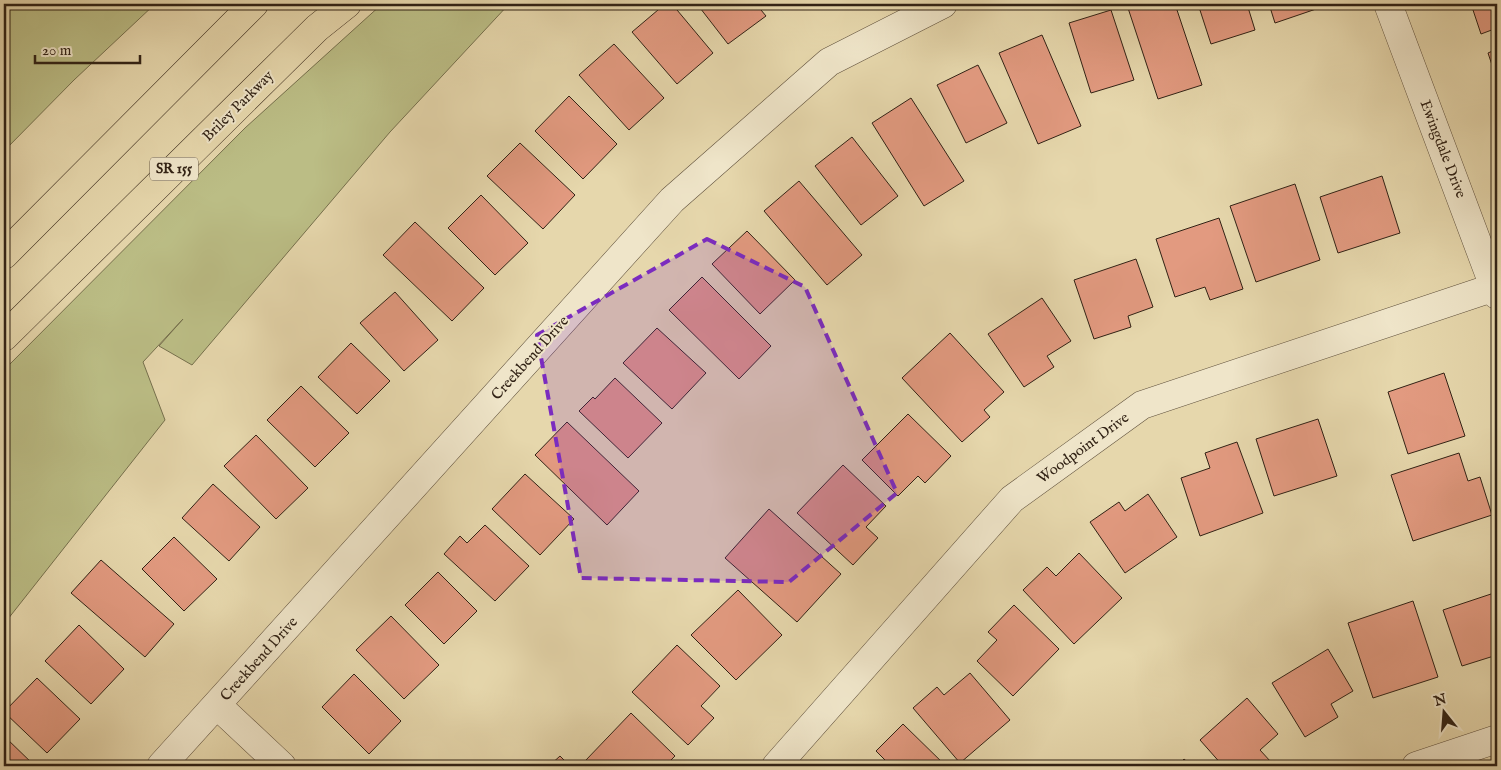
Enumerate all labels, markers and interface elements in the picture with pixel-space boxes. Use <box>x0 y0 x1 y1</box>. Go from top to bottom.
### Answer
scale bar <box>35 32 140 64</box>
text: 20 m <box>42 41 72 60</box>
street label: Briley Parkway <box>198 66 278 146</box>
street label: Ewingdale Drive <box>1416 97 1470 201</box>
road number: SR 155 <box>150 157 198 180</box>
street label: Creekbend Drive <box>487 312 573 404</box>
street label: Woodpoint Drive <box>1033 408 1133 488</box>
street label: Creekbend Drive <box>216 613 302 705</box>
north arrow <box>1418 688 1468 738</box>
text: N <box>1431 690 1449 711</box>

